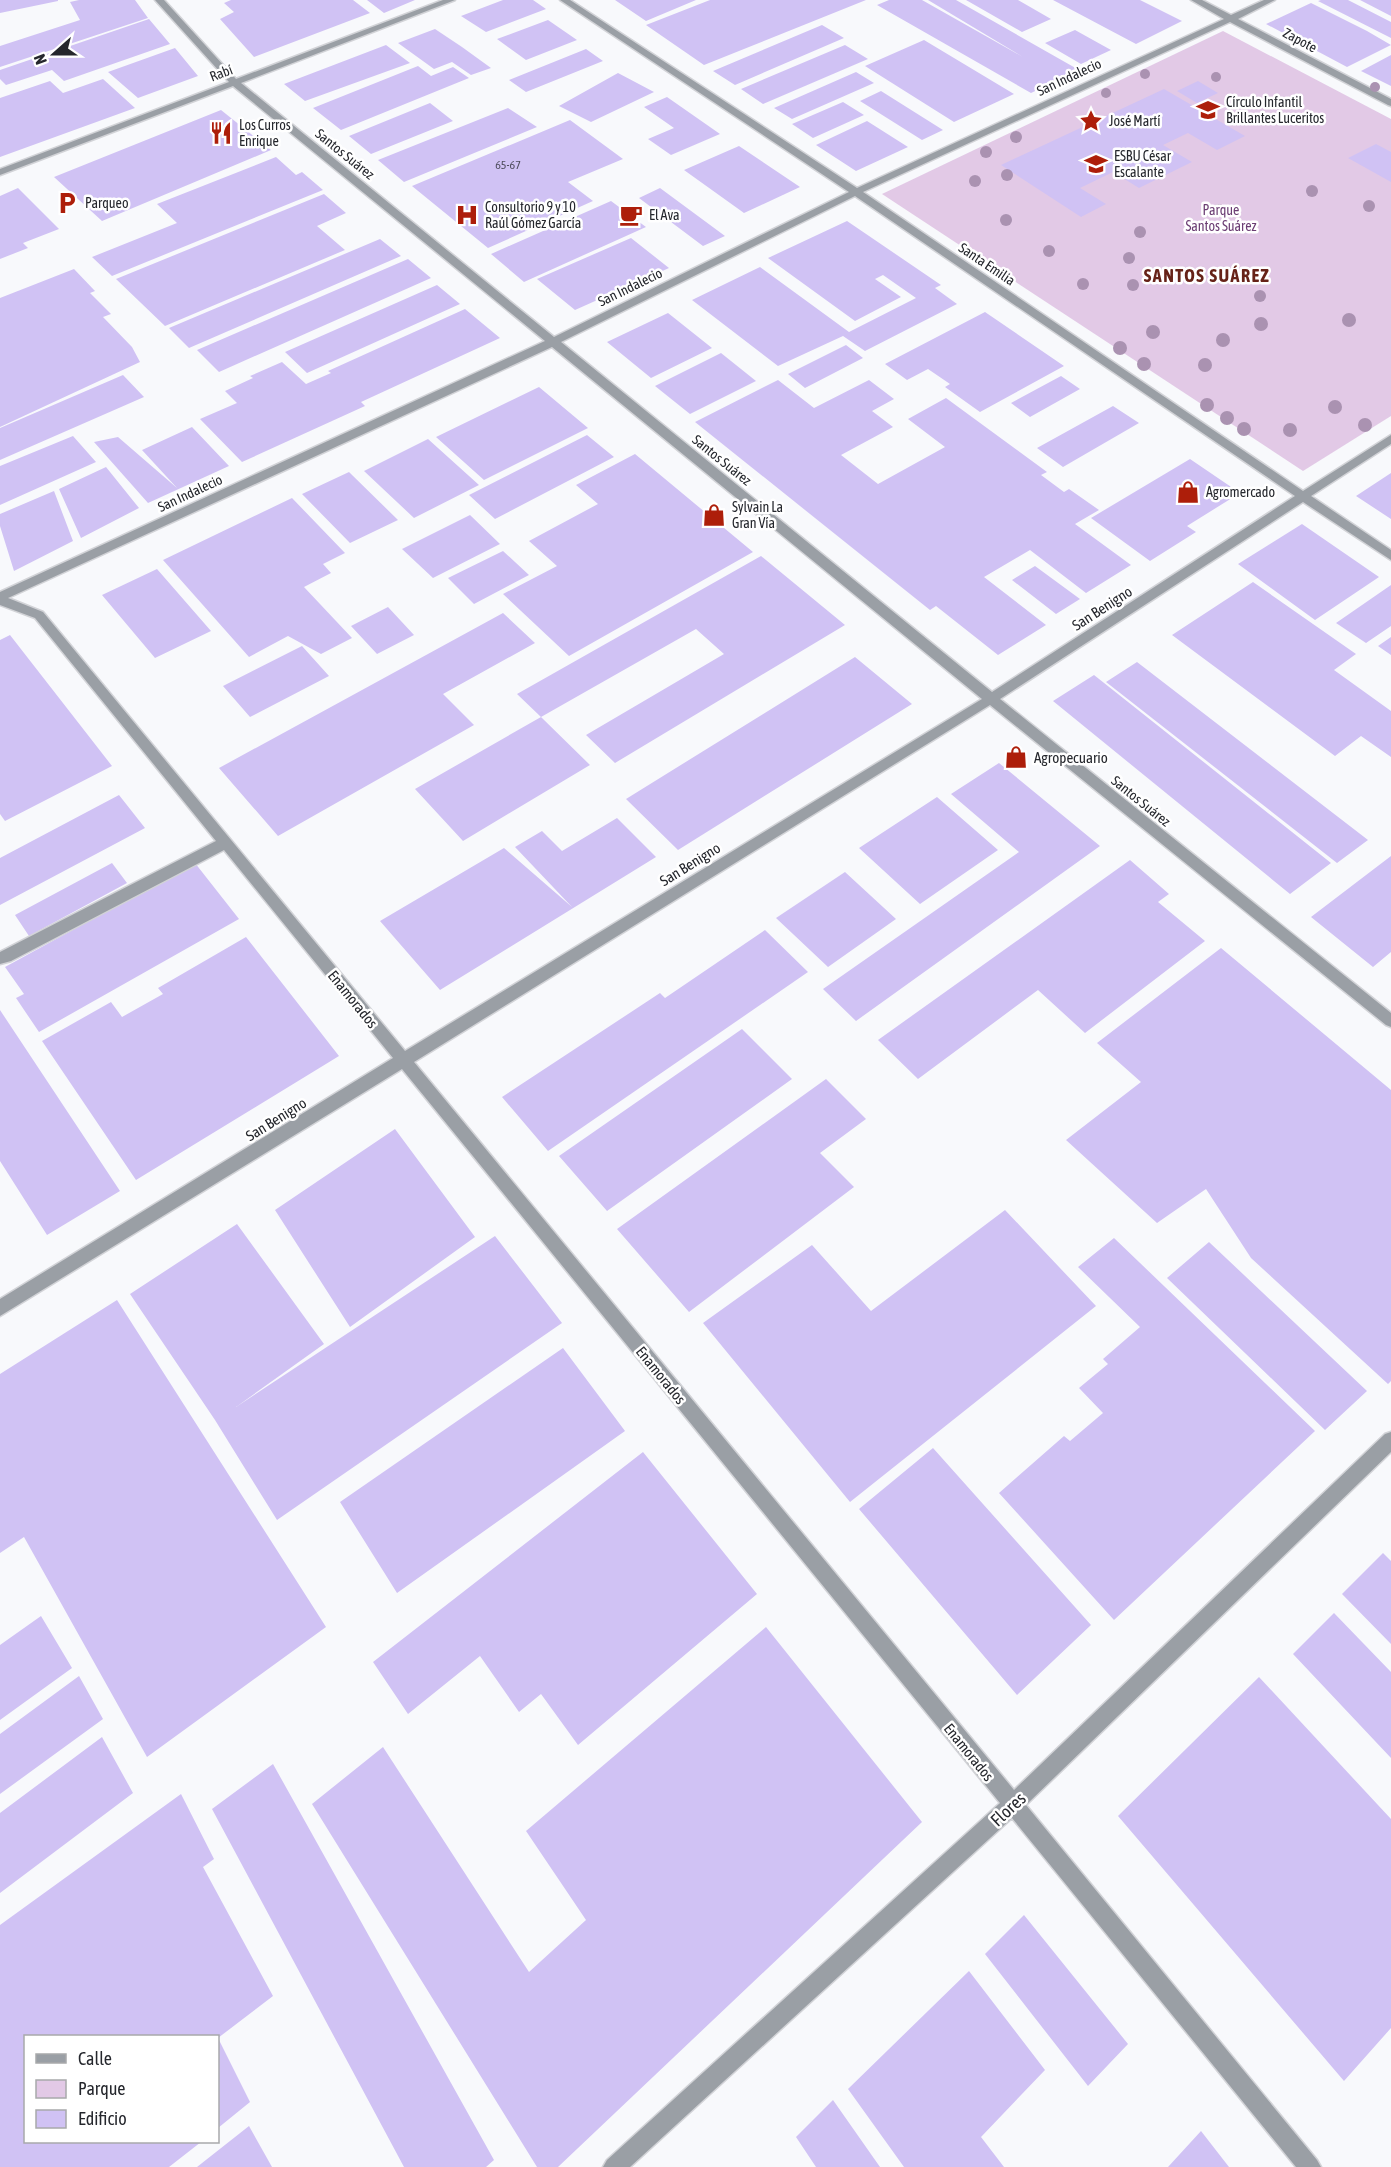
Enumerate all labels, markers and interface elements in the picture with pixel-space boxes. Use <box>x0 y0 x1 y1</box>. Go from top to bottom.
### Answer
north arrow <box>24 24 84 84</box>
street label: Zapote <box>1280 24 1320 56</box>
text: N <box>30 52 50 67</box>
street label: San Indalecio <box>1034 55 1104 99</box>
street label: Rabí <box>207 61 235 85</box>
place label: Círculo Infantil Brillantes Luceritos <box>1226 94 1324 126</box>
school or university icon: Círculo Infantil Brillantes Luceritos <box>1195 97 1221 123</box>
place icon: José Martí <box>1078 108 1104 134</box>
place label: José Martí <box>1109 113 1160 129</box>
place label: Los Curros Enrique <box>239 117 291 149</box>
restaurant icon: Los Curros Enrique <box>208 120 234 146</box>
street label: Santos Suárez <box>312 125 378 183</box>
place label: ESBU César Escalante <box>1114 148 1172 180</box>
school or university icon: ESBU César Escalante <box>1083 151 1109 177</box>
house number: 65-67 <box>495 158 521 172</box>
parking icon: Parqueo <box>54 190 80 216</box>
place label: Parqueo <box>85 195 128 211</box>
place label: Consultorio 9 y 10 Raúl Gómez García <box>485 199 581 231</box>
hospital icon: Consultorio 9 y 10 Raúl Gómez García <box>454 202 480 228</box>
cafe icon: El Ava <box>618 202 644 228</box>
park label: Parque Santos Suárez <box>1185 202 1257 234</box>
place label: El Ava <box>649 207 680 223</box>
street label: Santa Emilia <box>956 239 1018 289</box>
street label: San Indalecio <box>595 265 665 309</box>
district label: SANTOS SUÁREZ <box>1144 265 1270 286</box>
street label: Santos Suárez <box>689 431 755 489</box>
street label: San Indalecio <box>155 471 225 515</box>
shop icon: Agromercado <box>1175 479 1201 505</box>
place label: Agromercado <box>1206 484 1275 500</box>
place label: Sylvain La Gran Vía <box>732 499 783 531</box>
shop icon: Sylvain La Gran Vía <box>701 502 727 528</box>
street label: San Benigno <box>1069 582 1135 634</box>
shop icon: Agropecuario <box>1003 744 1029 770</box>
place label: Agropecuario <box>1034 749 1108 766</box>
street label: Santos Suárez <box>1108 772 1174 830</box>
street label: San Benigno <box>657 839 723 889</box>
street label: Enamorados <box>325 967 381 1031</box>
street label: San Benigno <box>243 1094 309 1144</box>
street label: Enamorados <box>633 1343 689 1407</box>
street label: Enamorados <box>941 1720 997 1784</box>
street label: Flores <box>986 1788 1030 1830</box>
legend <box>24 2035 219 2143</box>
text: Calle <box>78 2048 112 2069</box>
text: Parque <box>78 2078 126 2099</box>
text: Edificio <box>78 2108 127 2129</box>

